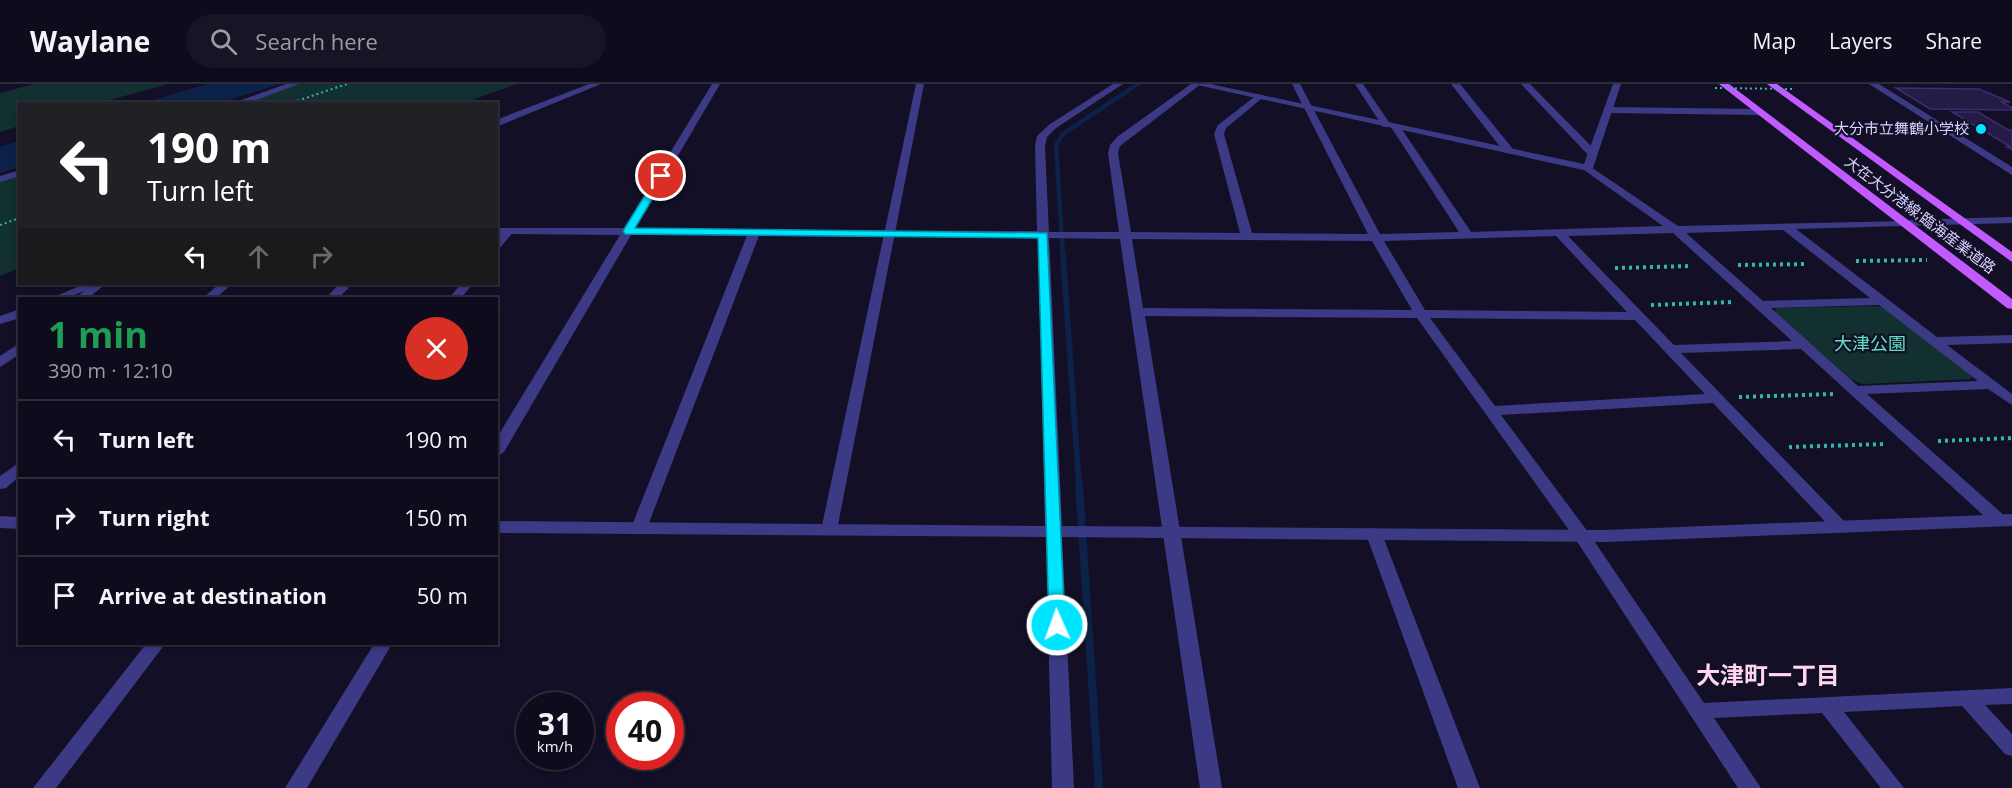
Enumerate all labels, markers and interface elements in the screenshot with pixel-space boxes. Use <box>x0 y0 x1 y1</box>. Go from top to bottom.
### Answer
search box <box>186 14 606 68</box>
text: Waylane <box>30 22 150 60</box>
icon: search <box>207 25 240 58</box>
text: Search here <box>255 26 378 56</box>
text: Map <box>1753 27 1796 55</box>
text: Layers <box>1829 27 1893 55</box>
text: Share <box>1926 27 1982 55</box>
text: 190 m <box>147 118 271 175</box>
place label: 大分市立舞鶴小学校 <box>1834 118 1969 138</box>
marker: 大分市立舞鶴小学校 <box>1974 122 1988 136</box>
icon: left <box>48 126 126 204</box>
pin <box>635 150 686 201</box>
street label: 大在大分港線;臨海産業道路 <box>1841 151 2000 278</box>
icon: arrive <box>644 159 677 192</box>
text: Turn left <box>147 172 254 209</box>
icon: left <box>179 240 212 273</box>
icon: ahead <box>242 240 275 273</box>
icon: right <box>305 240 338 273</box>
text: 1 min <box>48 310 148 359</box>
button: close <box>405 317 468 380</box>
park label: 大津公園 <box>1834 331 1906 355</box>
text: 390 m · 12:10 <box>48 357 173 384</box>
icon: left <box>48 423 81 456</box>
text: Turn left <box>99 424 194 454</box>
text: 190 m <box>404 424 468 454</box>
icon: right <box>48 501 81 534</box>
text: Turn right <box>99 502 210 532</box>
text: 150 m <box>404 502 468 532</box>
icon: arrive <box>48 579 81 612</box>
text: Arrive at destination <box>99 580 327 610</box>
text: 50 m <box>417 580 468 610</box>
position arrow <box>1025 593 1089 657</box>
district label: 大津町一丁目 <box>1696 658 1840 691</box>
speed limit sign: 40 <box>606 692 684 770</box>
text: 31 <box>538 703 572 744</box>
text: km/h <box>537 736 573 756</box>

